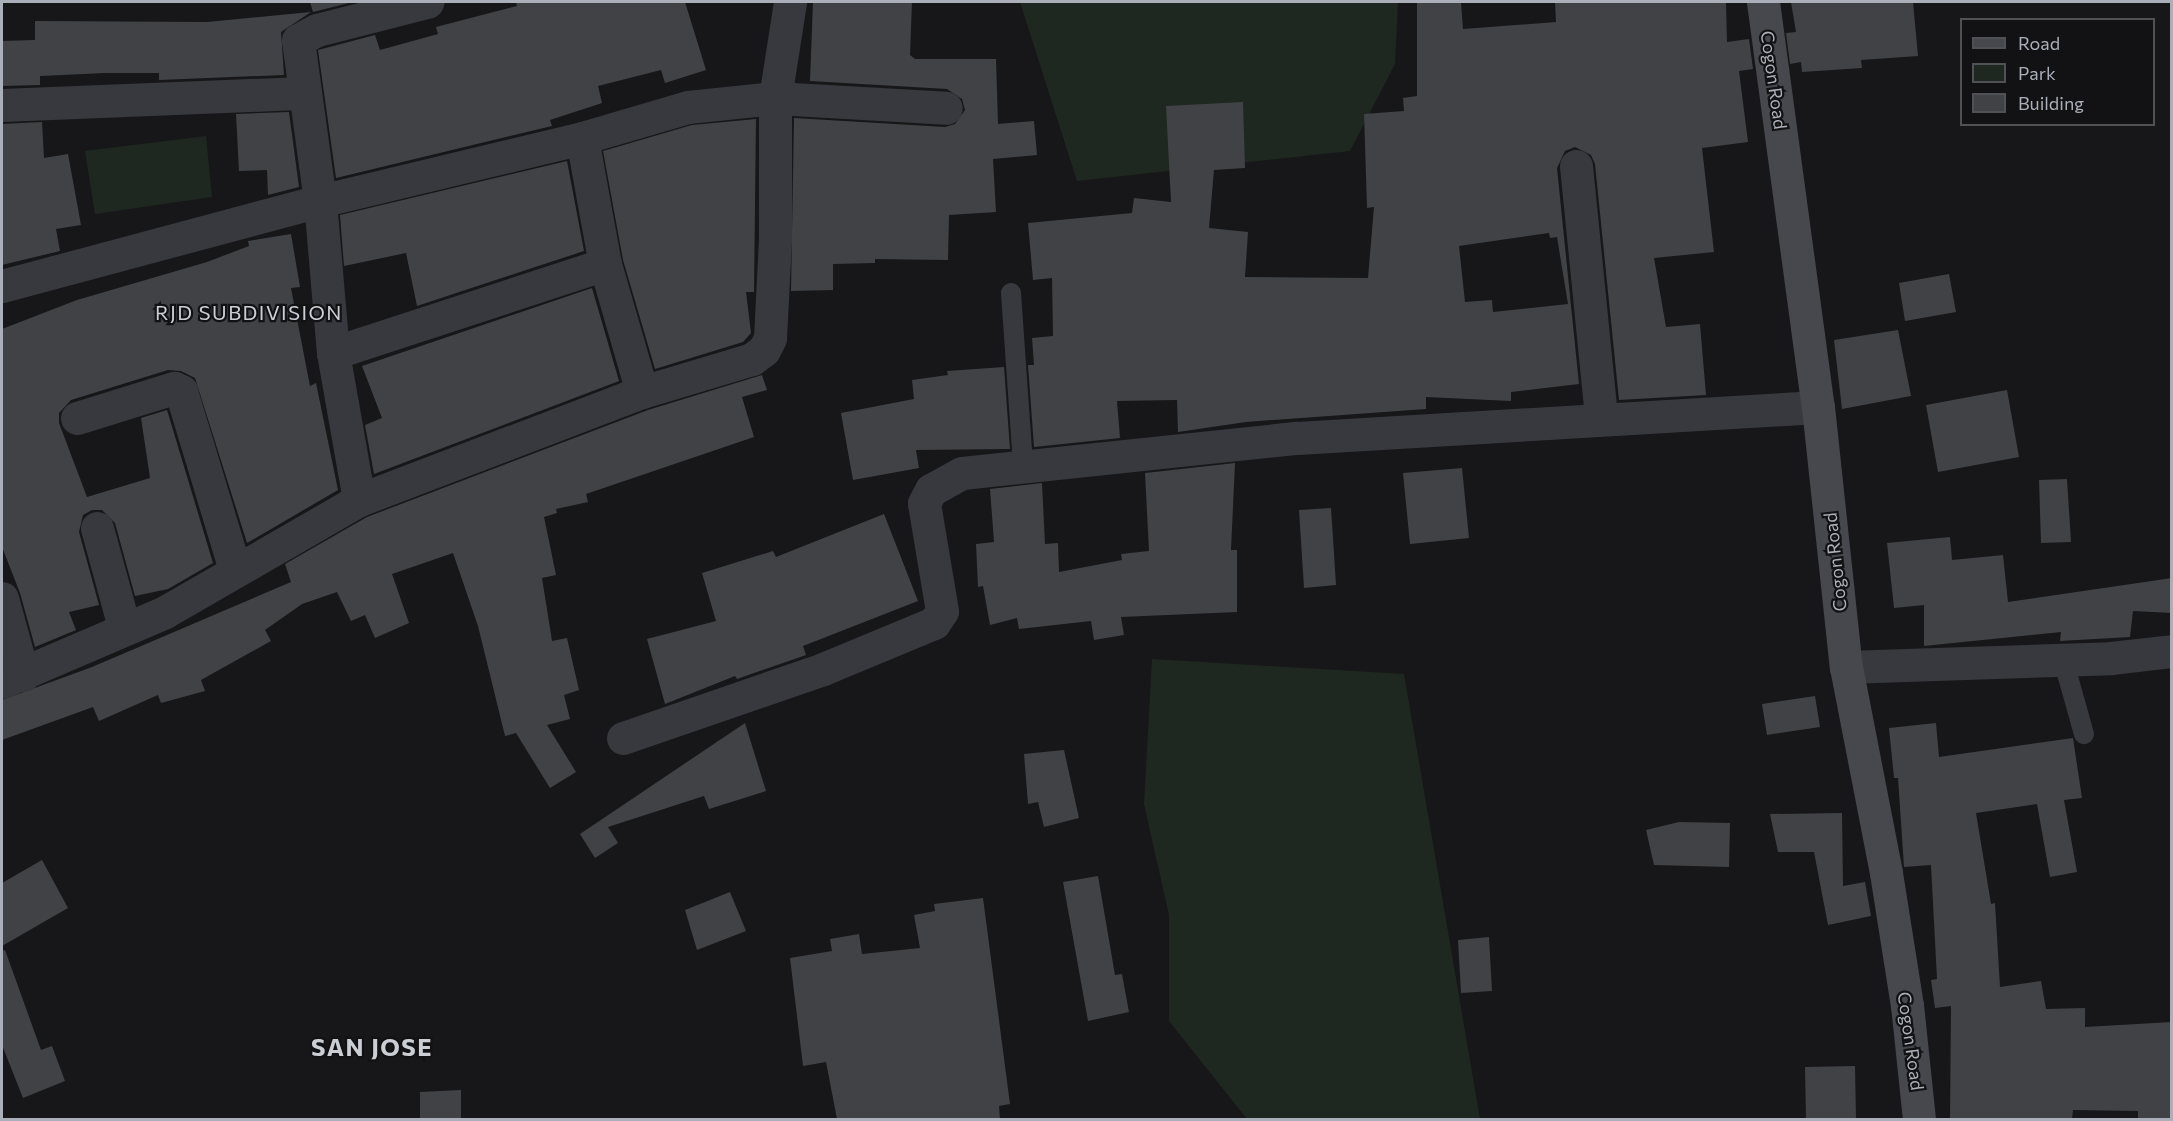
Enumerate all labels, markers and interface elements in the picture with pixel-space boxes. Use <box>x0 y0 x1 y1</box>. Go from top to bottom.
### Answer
legend <box>1960 18 2155 126</box>
street label: Cogon Road <box>1756 29 1792 131</box>
text: Road <box>2018 32 2060 54</box>
text: Park <box>2018 62 2056 84</box>
text: Building <box>2018 92 2084 114</box>
district label: RJD SUBDIVISION <box>155 300 343 324</box>
street label: Cogon Road <box>1819 512 1851 612</box>
street label: Cogon Road <box>1893 990 1929 1092</box>
district label: SAN JOSE <box>311 1033 433 1061</box>

